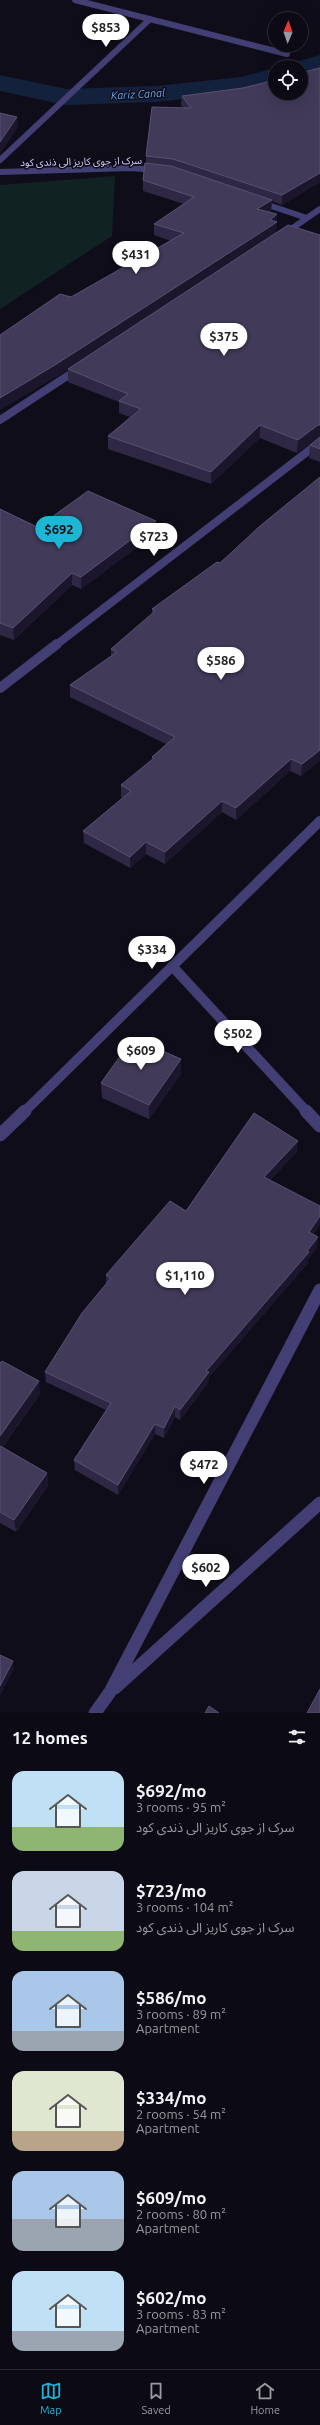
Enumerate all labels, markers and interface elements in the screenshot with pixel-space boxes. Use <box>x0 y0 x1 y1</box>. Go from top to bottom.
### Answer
north arrow <box>268 12 308 52</box>
map controls <box>268 12 308 100</box>
pin: $853 <box>82 14 130 48</box>
text: $853 <box>91 20 121 34</box>
button: locate <box>268 60 308 100</box>
water label: Kariz Canal <box>110 87 166 101</box>
street label: سرک از جوی کاریز الی ذندی کود <box>20 155 142 169</box>
pin: $431 <box>112 241 160 275</box>
text: $431 <box>121 247 151 261</box>
pin: $375 <box>200 323 248 357</box>
text: $375 <box>209 329 239 343</box>
pin: $692 <box>35 516 83 550</box>
text: $692 <box>44 522 74 536</box>
pin: $723 <box>130 523 178 557</box>
text: $723 <box>139 529 169 543</box>
pin: $586 <box>197 647 245 681</box>
text: $586 <box>206 653 236 667</box>
pin: $334 <box>128 936 176 970</box>
text: $334 <box>137 942 167 956</box>
pin: $502 <box>214 1020 262 1054</box>
text: $502 <box>223 1026 253 1040</box>
pin: $609 <box>117 1037 165 1071</box>
text: $609 <box>126 1043 156 1057</box>
pin: $1,110 <box>152 1262 218 1296</box>
text: $1,110 <box>165 1268 205 1282</box>
pin: $472 <box>180 1451 228 1485</box>
text: $472 <box>189 1457 219 1471</box>
pin: $602 <box>182 1554 230 1588</box>
text: $602 <box>191 1560 221 1574</box>
icon: filters <box>286 1726 308 1748</box>
text: 12 homes <box>12 1728 88 1747</box>
text: $692/mo <box>136 1781 206 1800</box>
icon: home <box>44 1787 92 1835</box>
text: 3 rooms · 95 m² <box>136 1800 226 1814</box>
text: سرک از جوی کاریز الی ذندی کود <box>136 1820 294 1834</box>
text: $723/mo <box>136 1881 206 1900</box>
icon: home <box>44 1887 92 1935</box>
text: 3 rooms · 104 m² <box>136 1900 233 1914</box>
text: سرک از جوی کاریز الی ذندی کود <box>136 1920 294 1934</box>
icon: home <box>44 1987 92 2035</box>
text: $586/mo <box>136 1988 206 2007</box>
text: 3 rooms · 89 m² <box>136 2007 226 2021</box>
text: Apartment <box>136 2021 200 2035</box>
icon: home <box>44 2087 92 2135</box>
text: $334/mo <box>136 2088 206 2107</box>
text: 2 rooms · 54 m² <box>136 2107 226 2121</box>
text: Apartment <box>136 2121 200 2135</box>
icon: home <box>44 2187 92 2235</box>
text: $609/mo <box>136 2188 206 2207</box>
text: 2 rooms · 80 m² <box>136 2207 226 2221</box>
text: Apartment <box>136 2221 200 2235</box>
icon: home <box>44 2287 92 2335</box>
text: $602/mo <box>136 2288 206 2307</box>
text: 3 rooms · 83 m² <box>136 2307 226 2321</box>
text: Apartment <box>136 2321 200 2335</box>
tab: Map <box>40 2380 62 2416</box>
tab: Saved <box>142 2380 171 2416</box>
tab: Home <box>250 2380 280 2416</box>

